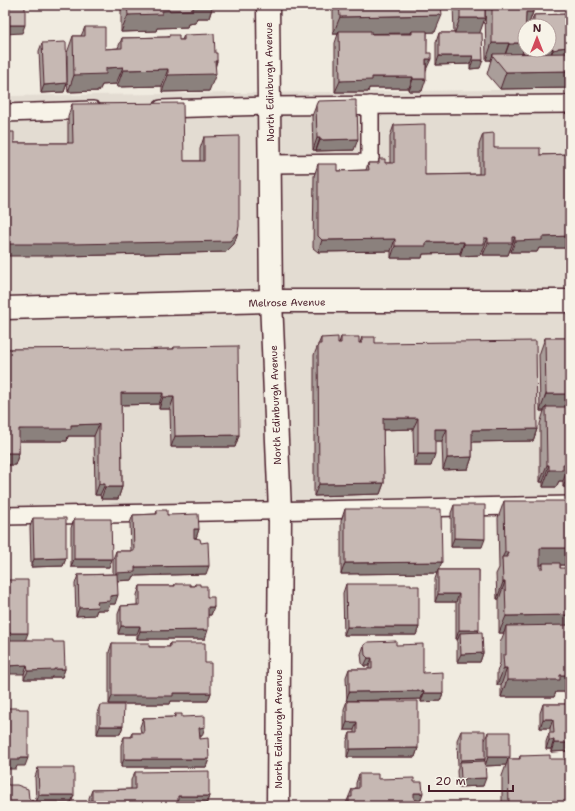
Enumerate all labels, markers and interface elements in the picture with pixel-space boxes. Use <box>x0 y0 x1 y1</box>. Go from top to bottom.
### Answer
north arrow <box>517 18 557 58</box>
text: N <box>533 21 542 36</box>
street label: North Edinburgh Avenue <box>262 22 277 142</box>
street label: Melrose Avenue <box>248 295 326 310</box>
street label: North Edinburgh Avenue <box>267 345 284 465</box>
street label: North Edinburgh Avenue <box>272 669 285 789</box>
scale bar <box>429 767 513 793</box>
text: 20 m <box>435 773 466 789</box>

